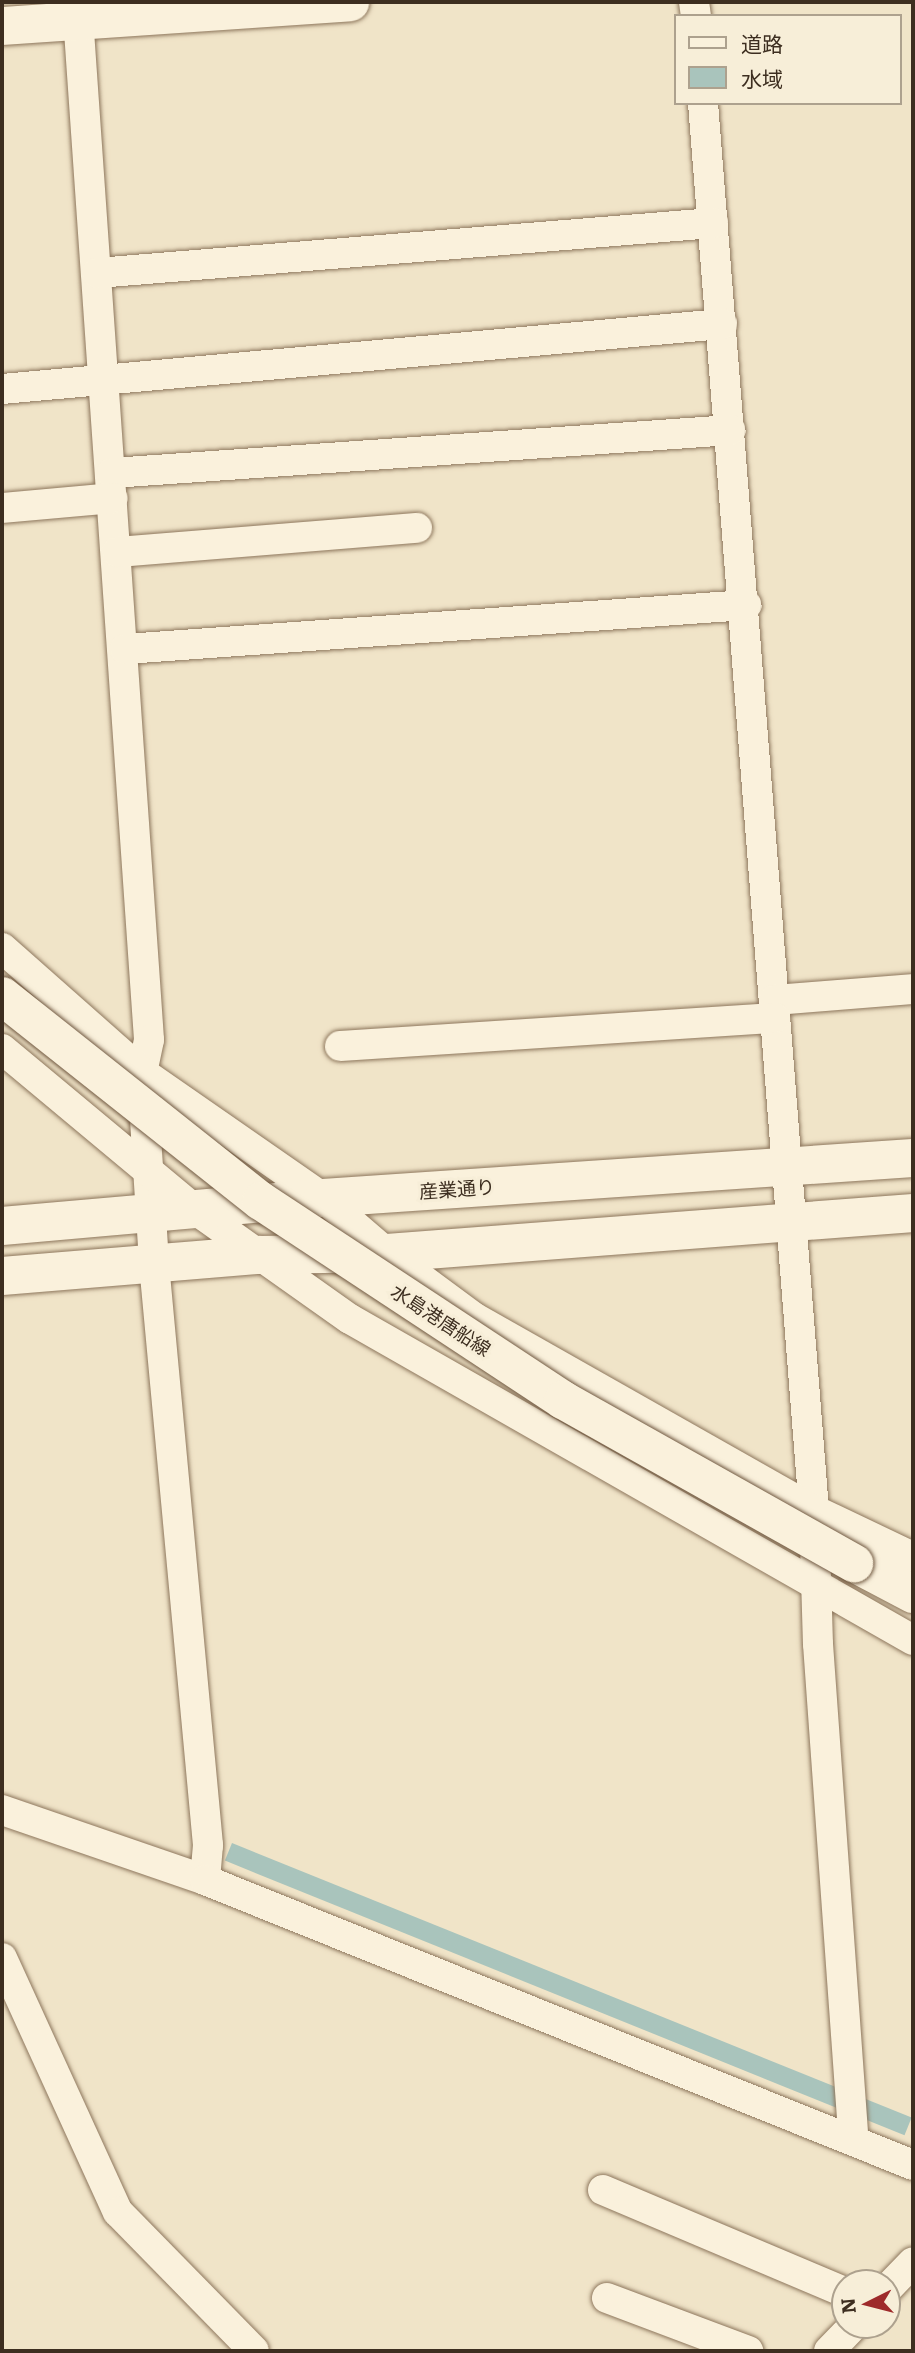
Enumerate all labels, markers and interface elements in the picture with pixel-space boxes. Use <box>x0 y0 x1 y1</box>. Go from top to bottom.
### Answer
legend <box>674 14 901 105</box>
text: 道路 <box>741 27 783 58</box>
text: 水域 <box>741 62 783 93</box>
street label: 産業通り <box>418 1175 496 1203</box>
street label: 水島港唐船線 <box>387 1279 495 1361</box>
north arrow <box>831 2269 901 2339</box>
text: N <box>832 2297 862 2315</box>

